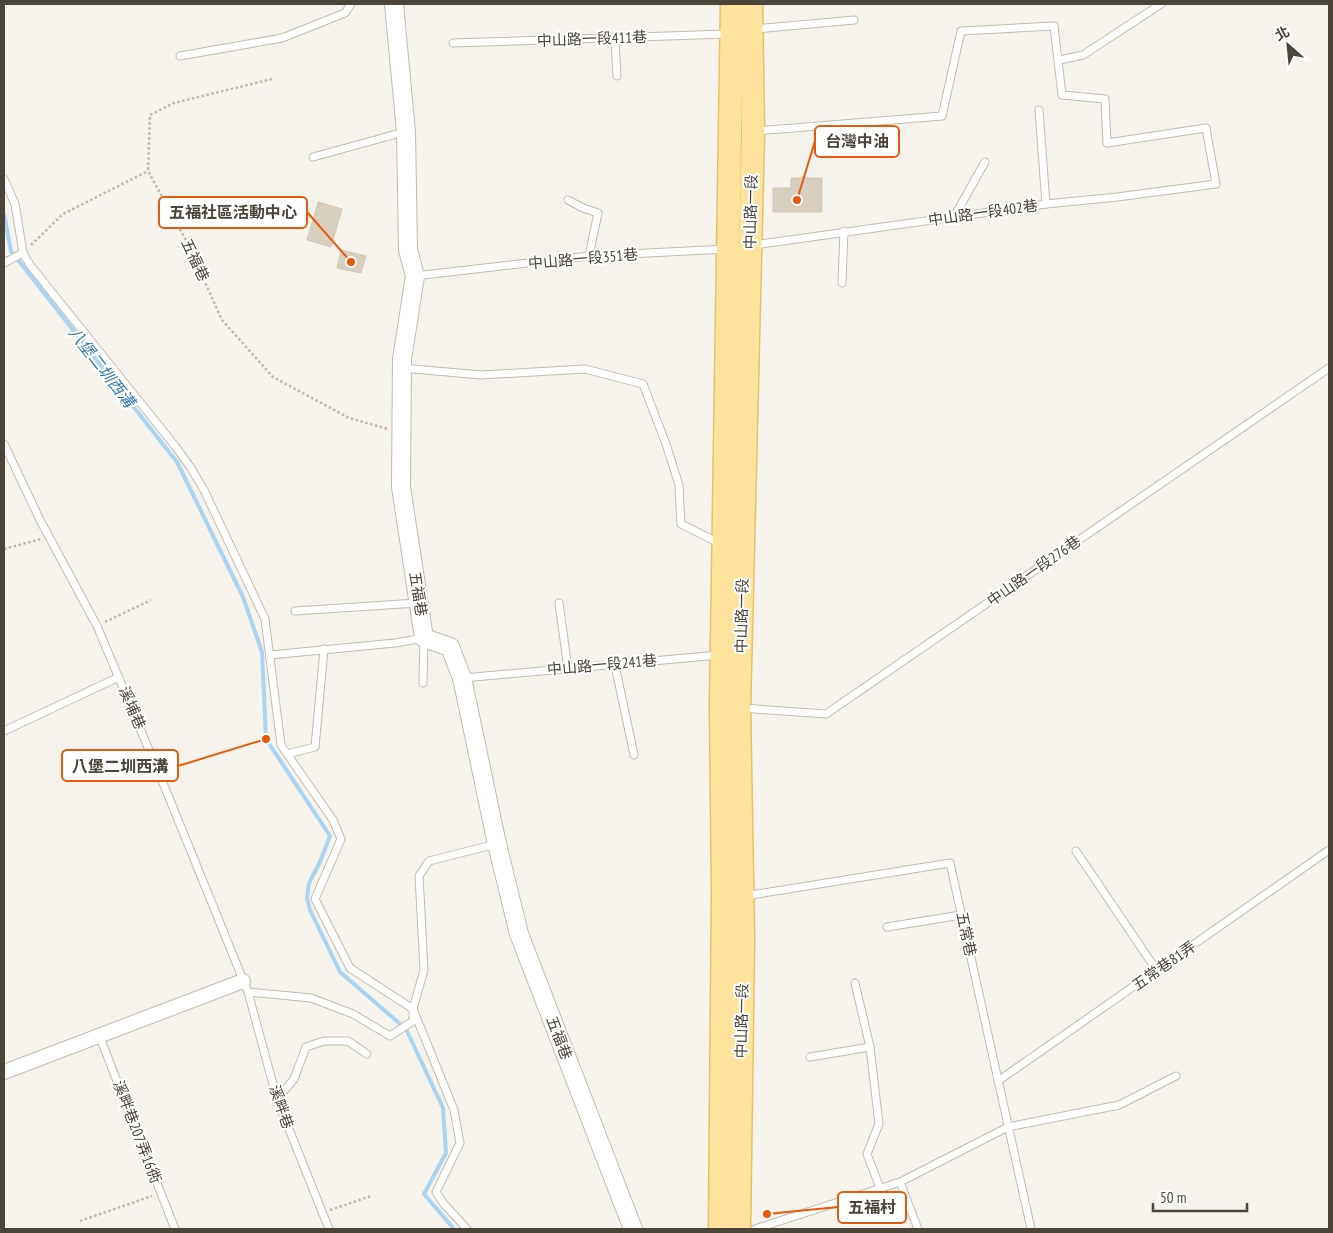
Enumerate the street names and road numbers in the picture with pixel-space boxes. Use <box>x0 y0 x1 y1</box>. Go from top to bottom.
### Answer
street label: 中山路一段411巷 <box>537 27 647 50</box>
street label: 中山路一段 <box>740 174 761 250</box>
street label: 中山路一段402巷 <box>927 195 1039 230</box>
street label: 五福巷 <box>177 235 214 284</box>
street label: 中山路一段351巷 <box>527 244 639 273</box>
street label: 中山路一段276巷 <box>983 531 1084 610</box>
street label: 五福巷 <box>406 570 431 618</box>
street label: 中山路一段 <box>731 578 752 654</box>
street label: 中山路一段241巷 <box>546 650 658 679</box>
street label: 溪埔巷 <box>115 683 150 732</box>
street label: 五常巷 <box>953 910 980 958</box>
street label: 五常巷81弄 <box>1128 937 1199 994</box>
street label: 中山路一段 <box>731 983 752 1059</box>
street label: 五福巷 <box>543 1013 576 1062</box>
street label: 溪畔巷207弄16衖 <box>109 1078 166 1186</box>
street label: 溪畔巷 <box>265 1082 298 1131</box>

